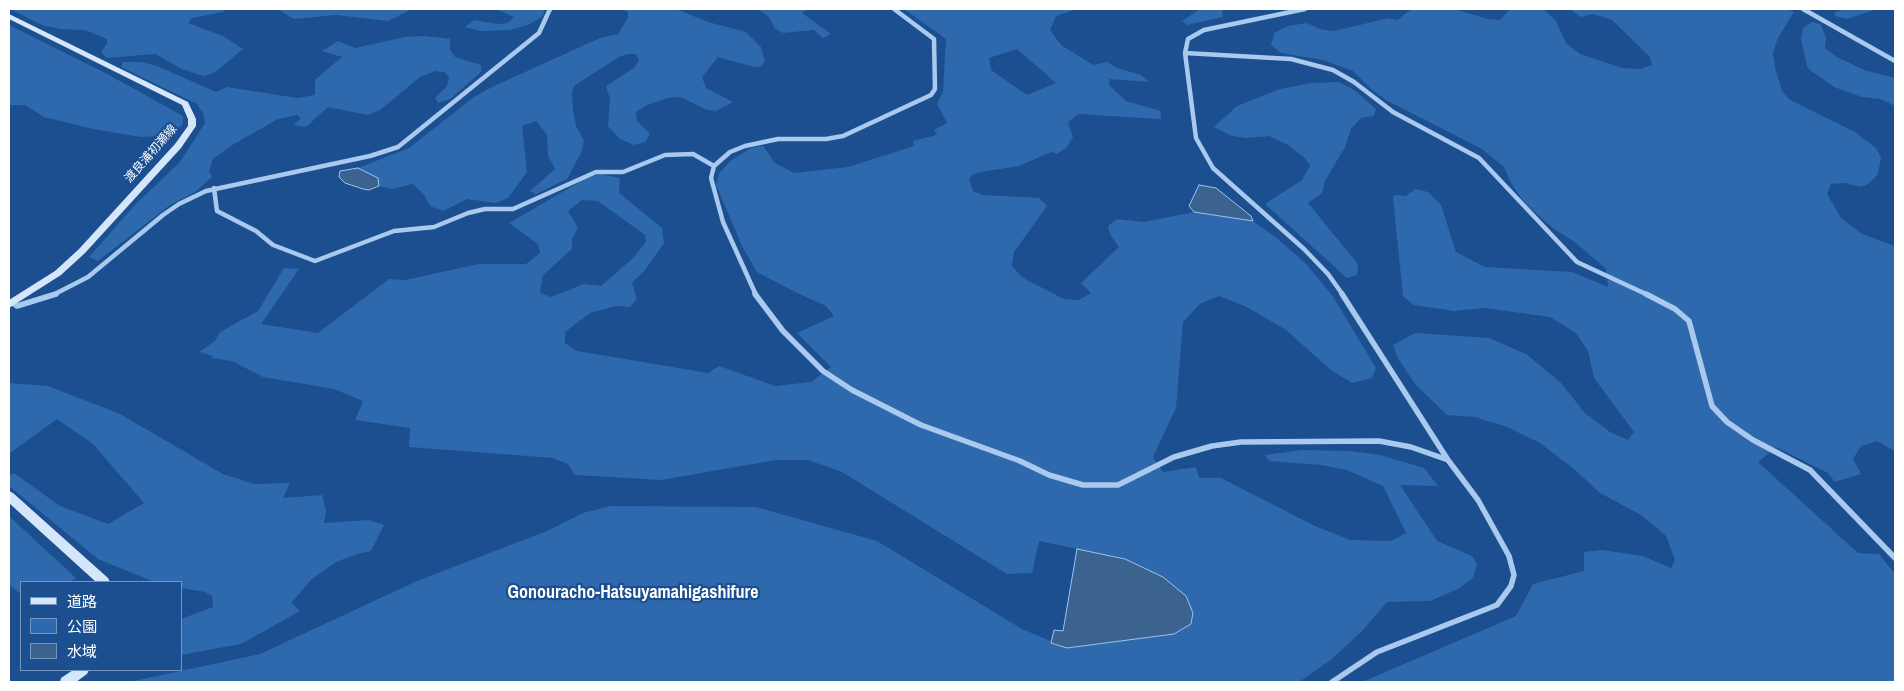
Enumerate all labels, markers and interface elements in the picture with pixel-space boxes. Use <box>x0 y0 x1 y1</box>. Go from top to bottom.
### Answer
street label: 渡良浦初瀬線 <box>122 122 180 186</box>
legend <box>20 581 182 671</box>
district label: Gonouracho-Hatsuyamahigashifure <box>508 582 758 604</box>
text: 道路 <box>67 591 97 612</box>
text: 公園 <box>67 616 97 637</box>
text: 水域 <box>67 641 97 662</box>

